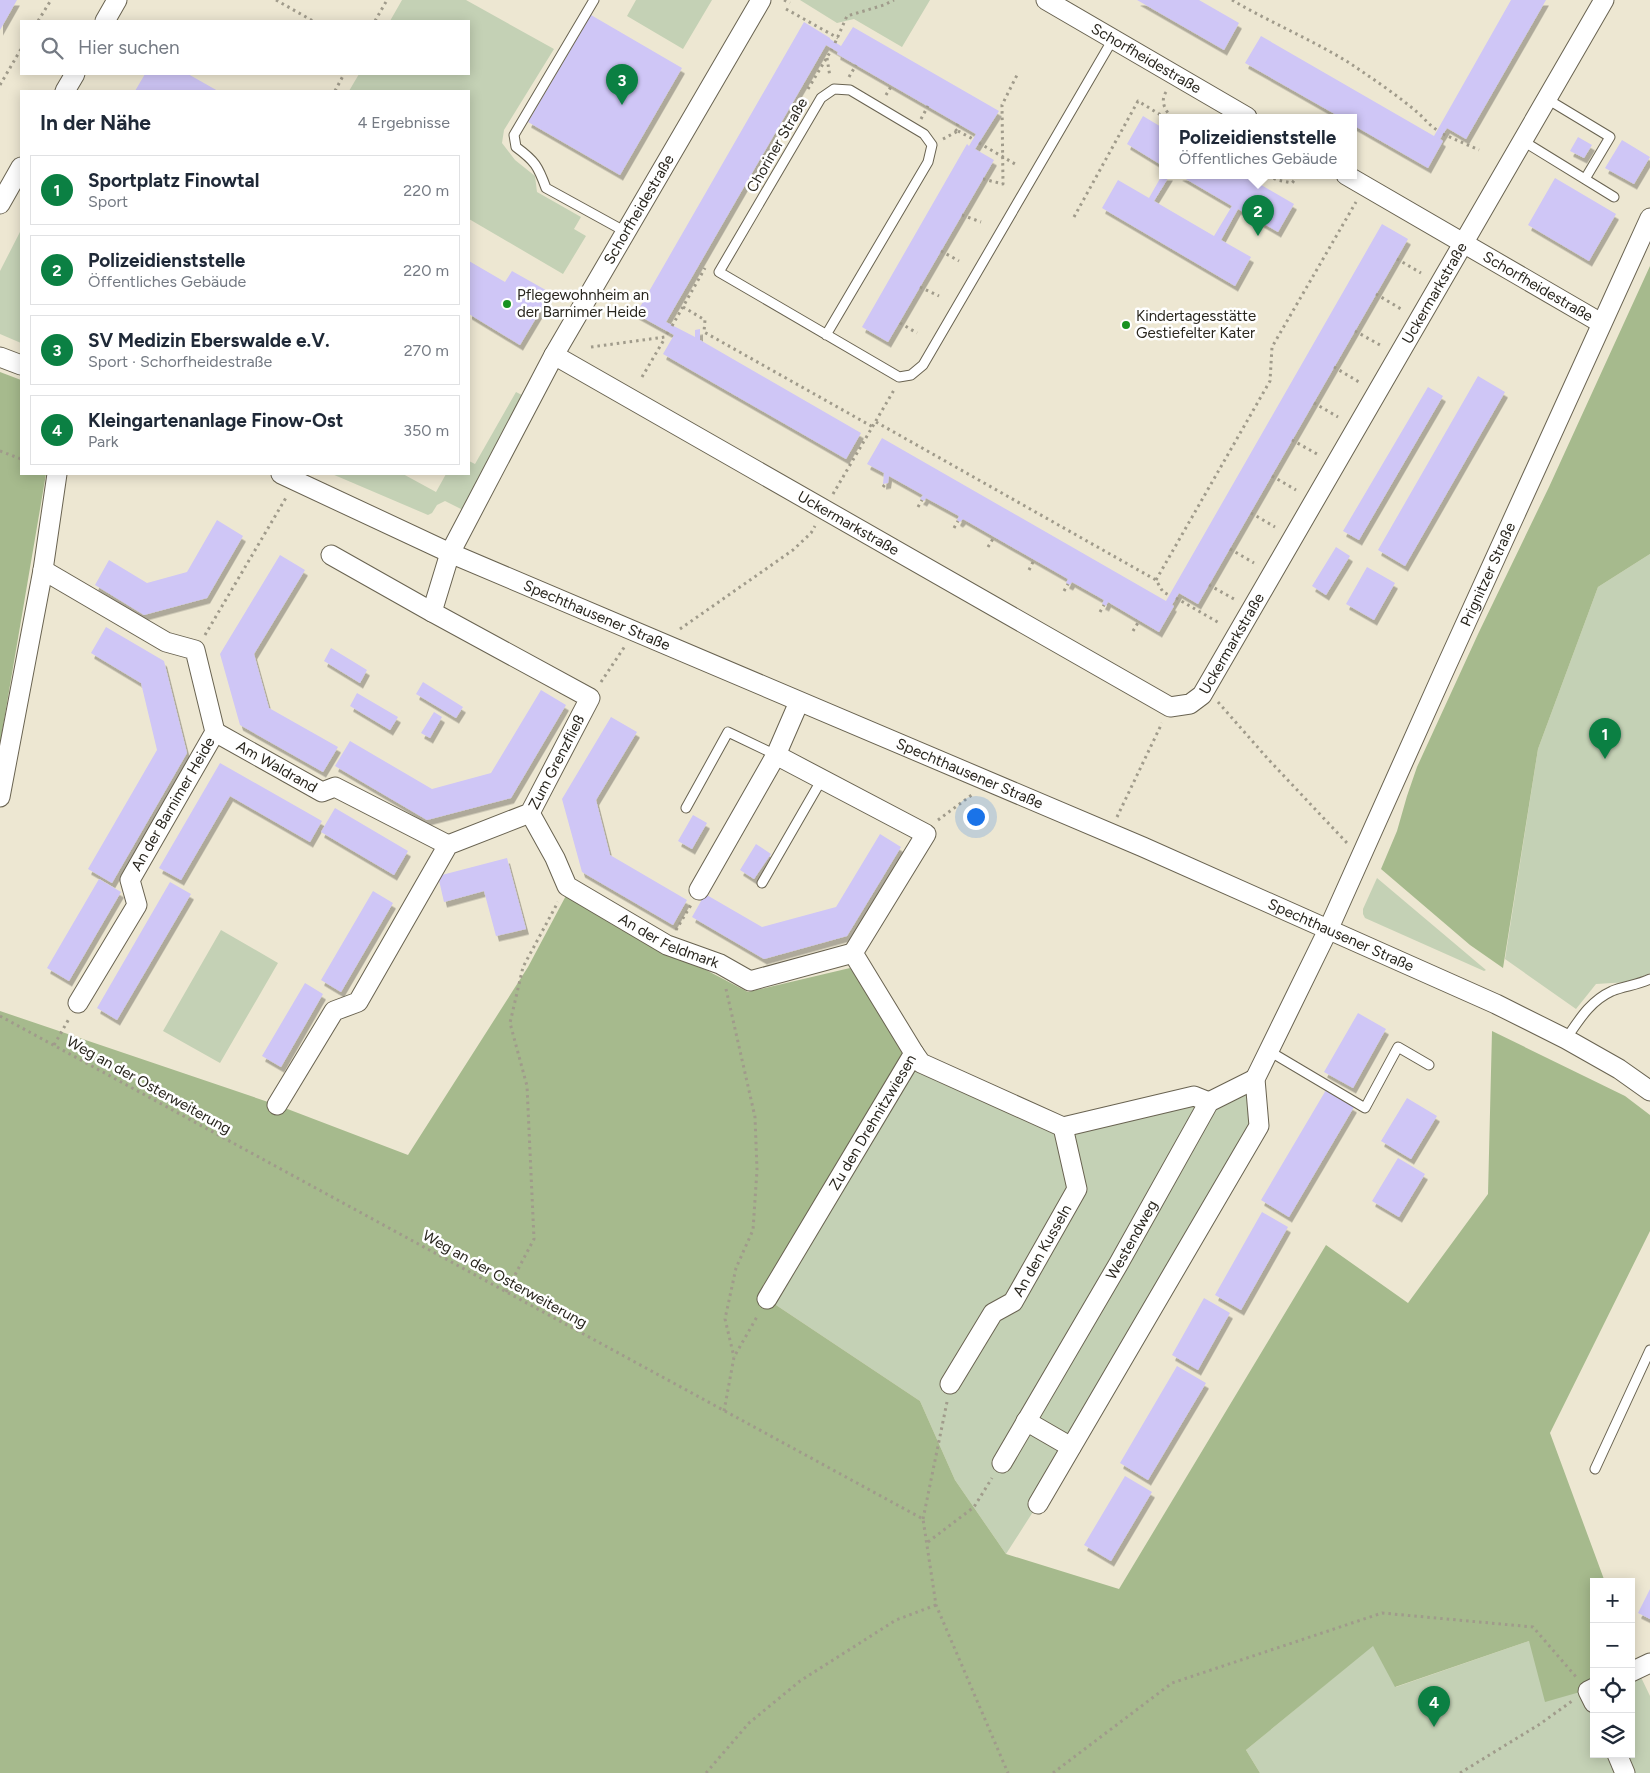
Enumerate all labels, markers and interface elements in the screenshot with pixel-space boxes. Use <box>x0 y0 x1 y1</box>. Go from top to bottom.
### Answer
street label: Schorfheidestraße <box>1088 19 1204 97</box>
search box <box>20 20 470 75</box>
icon: search <box>38 34 66 62</box>
text: Hier suchen <box>78 36 179 59</box>
pin: 3 <box>606 64 638 105</box>
street label: Choriner Straße <box>743 95 811 195</box>
text: In der Nähe <box>40 110 151 135</box>
text: 4 Ergebnisse <box>357 113 450 132</box>
popup <box>1159 114 1357 179</box>
text: Polizeidienststelle <box>1179 126 1336 149</box>
text: Öffentliches Gebäude <box>1179 149 1337 168</box>
street label: Schorfheidestraße <box>600 151 678 268</box>
text: Sportplatz Finowtal <box>88 169 259 192</box>
text: 1 <box>54 181 60 200</box>
text: 220 m <box>403 181 449 200</box>
text: Sport <box>88 192 128 211</box>
pin: 2 <box>1242 195 1274 236</box>
street label: Uckermarkstraße <box>1398 239 1471 347</box>
street label: Schorfheidestraße <box>1480 247 1596 325</box>
text: Polizeidienststelle <box>88 249 245 272</box>
text: 2 <box>52 261 62 280</box>
text: 220 m <box>403 261 449 280</box>
text: Öffentliches Gebäude <box>88 272 246 291</box>
place label: Pflegewohnheim an der Barnimer Heide <box>517 286 649 321</box>
marker: Pflegewohnheim an der Barnimer Heide <box>501 298 513 310</box>
place label: Kindertagesstätte Gestiefelter Kater <box>1136 307 1256 342</box>
marker: Kindertagesstätte Gestiefelter Kater <box>1120 319 1132 331</box>
text: SV Medizin Eberswalde e.V. <box>88 329 330 352</box>
text: 3 <box>53 341 61 360</box>
text: 270 m <box>404 341 449 360</box>
text: Sport · Schorfheidestraße <box>88 352 272 371</box>
text: Kleingartenanlage Finow-Ost <box>88 409 343 432</box>
text: 4 <box>52 421 62 440</box>
text: 350 m <box>403 421 449 440</box>
text: Park <box>88 432 118 451</box>
street label: Uckermarkstraße <box>794 487 902 559</box>
street label: Prignitzer Straße <box>1457 519 1519 629</box>
street label: Spechthausener Straße <box>521 576 673 654</box>
street label: Uckermarkstraße <box>1195 590 1268 698</box>
street label: Zum Grenzfließ <box>525 712 589 812</box>
pin: 1 <box>1589 718 1621 759</box>
street label: An der Barnimer Heide <box>127 734 219 874</box>
street label: Spechthausener Straße <box>893 734 1046 813</box>
street label: Am Waldrand <box>233 737 321 797</box>
your location <box>963 804 989 830</box>
street label: Spechthausener Straße <box>1265 895 1417 975</box>
street label: An der Feldmark <box>615 909 722 972</box>
street label: Weg an der Osterweiterung <box>64 1032 234 1138</box>
street label: Zu den Drehnitzwiesen <box>825 1051 920 1193</box>
street label: Westendweg <box>1102 1197 1161 1283</box>
street label: An den Kusseln <box>1009 1201 1075 1300</box>
street label: Weg an der Osterweiterung <box>420 1226 590 1332</box>
map controls <box>1590 1578 1635 1758</box>
button: + <box>1590 1578 1635 1623</box>
button: − <box>1590 1623 1635 1668</box>
button: locate <box>1590 1668 1635 1713</box>
pin: 4 <box>1418 1686 1450 1727</box>
button: layers <box>1590 1713 1635 1758</box>

